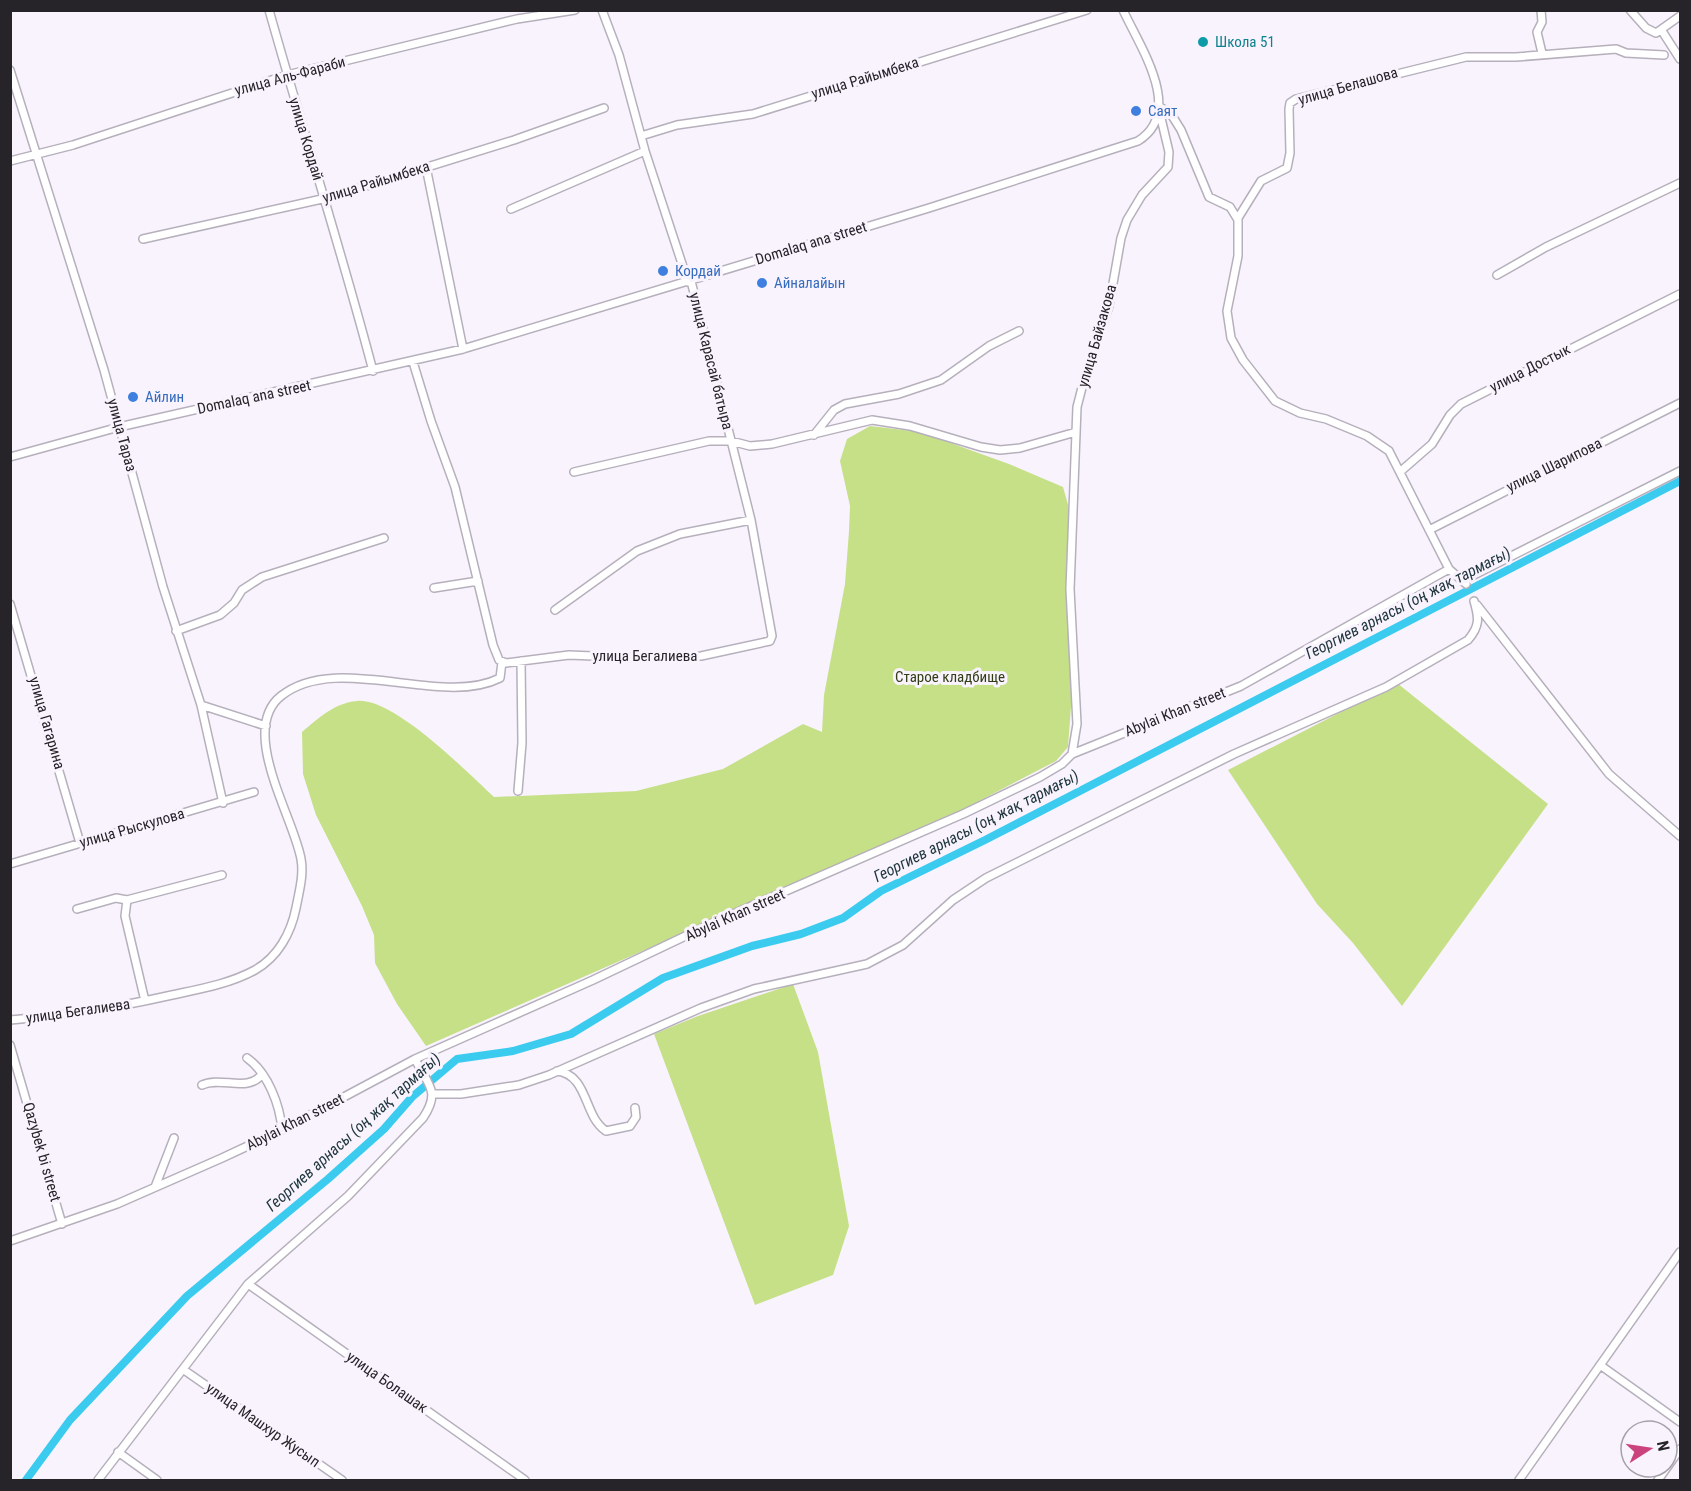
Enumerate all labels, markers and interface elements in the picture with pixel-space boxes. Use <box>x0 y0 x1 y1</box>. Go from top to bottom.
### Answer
place label: Школа 51 <box>1215 33 1275 51</box>
marker: Школа 51 <box>1196 35 1210 49</box>
street label: улица Аль-Фараби <box>233 53 347 99</box>
street label: улица Райымбека <box>809 53 921 103</box>
street label: улица Белашова <box>1296 63 1400 109</box>
street label: улица Кордай <box>285 95 327 183</box>
place label: Саят <box>1148 102 1177 120</box>
marker: Саят <box>1129 104 1143 118</box>
street label: улица Райымбека <box>320 157 432 207</box>
street label: Domalaq ana street <box>753 218 869 268</box>
place label: Кордай <box>675 262 721 280</box>
marker: Кордай <box>656 264 670 278</box>
place label: Айналайын <box>774 274 845 292</box>
marker: Айналайын <box>755 276 769 290</box>
street label: улица Байзакова <box>1074 283 1120 389</box>
street label: улица Карасай батыра <box>685 291 737 431</box>
street label: улица Достык <box>1487 340 1573 396</box>
street label: Domalaq ana street <box>196 376 312 418</box>
place label: Айлин <box>145 388 184 406</box>
marker: Айлин <box>126 390 140 404</box>
street label: улица Тараз <box>104 397 140 473</box>
street label: улица Шарипова <box>1503 434 1605 496</box>
water label: Георгиев арнасы (оң жақ тармағы) <box>1302 543 1514 663</box>
street label: улица Бегалиева <box>593 647 697 665</box>
park label: Старое кладбище <box>895 668 1005 686</box>
street label: улица Гагарина <box>25 675 69 771</box>
street label: Abylai Khan street <box>1122 684 1228 740</box>
water label: Георгиев арнасы (оң жақ тармағы) <box>870 766 1082 886</box>
street label: улица Рыскулова <box>77 804 187 852</box>
street label: Abylai Khan street <box>682 885 788 945</box>
street label: улица Бегалиева <box>25 995 131 1027</box>
water label: Георгиев арнасы (оң жақ тармағы) <box>262 1049 444 1215</box>
street label: Abylai Khan street <box>243 1090 347 1154</box>
street label: Qazybek bi street <box>19 1100 65 1204</box>
street label: улица Болашак <box>343 1347 431 1417</box>
street label: улица Машхур Жусып <box>203 1379 323 1471</box>
north arrow <box>1619 1419 1679 1479</box>
text: N <box>1653 1439 1673 1453</box>

